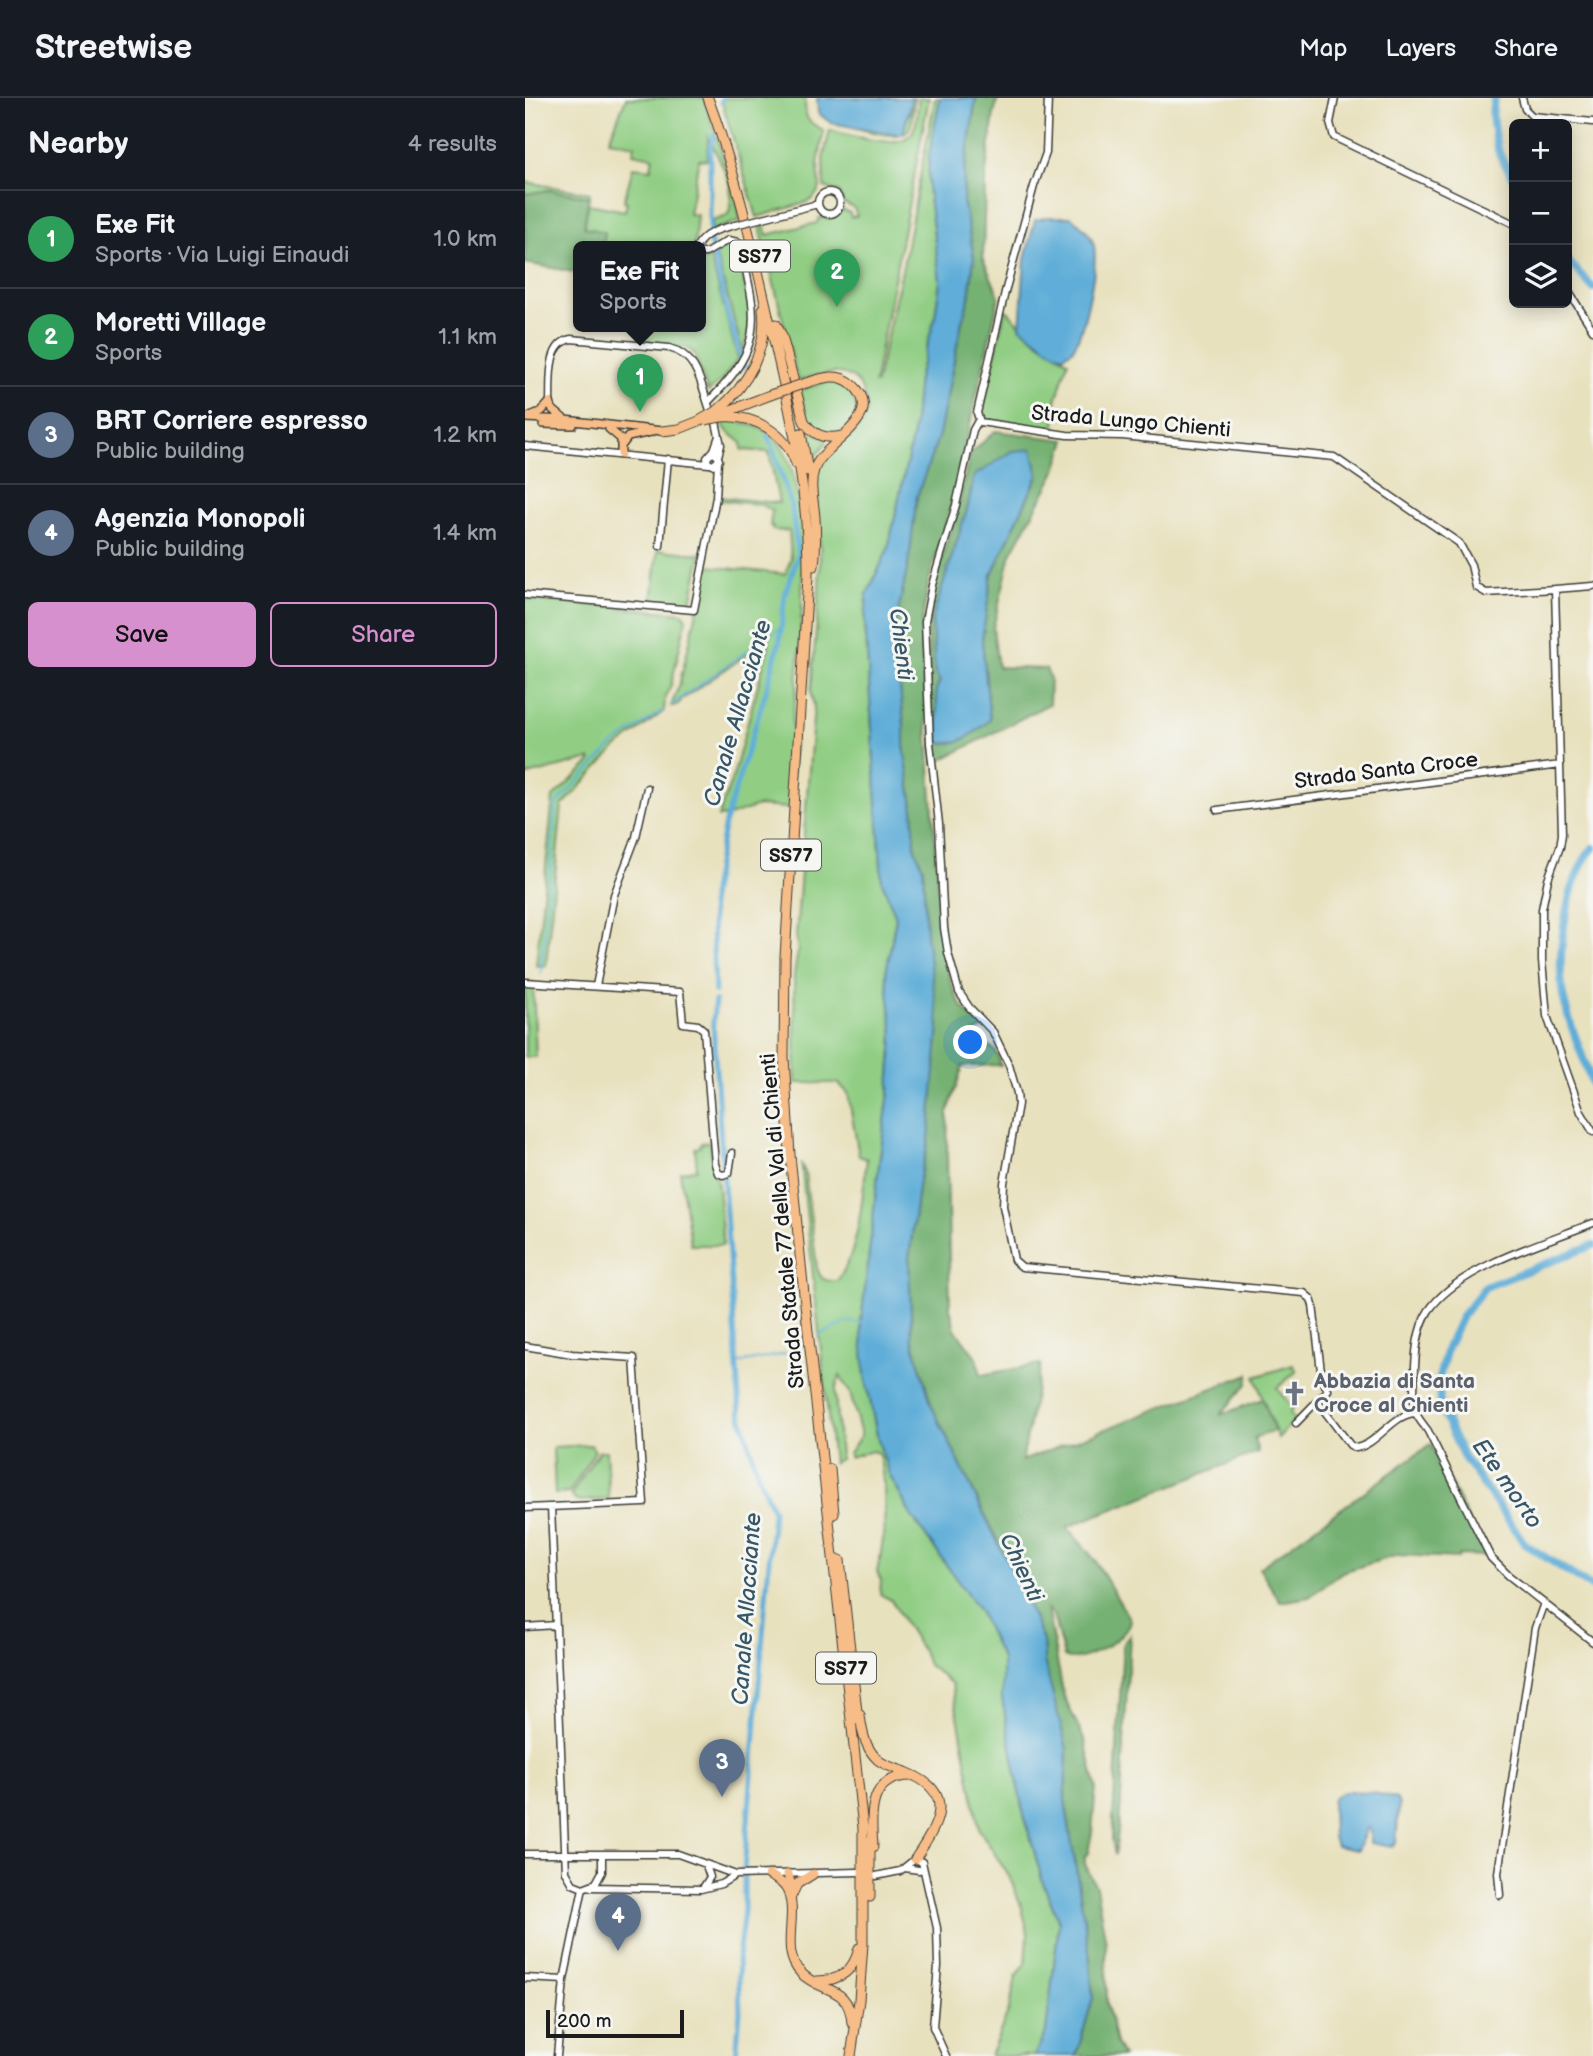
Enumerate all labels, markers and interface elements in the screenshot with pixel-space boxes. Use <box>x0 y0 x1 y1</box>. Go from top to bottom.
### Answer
text: Streetwise <box>35 28 192 68</box>
text: Map <box>1299 34 1347 63</box>
text: Layers <box>1385 34 1456 63</box>
text: Share <box>1494 34 1558 63</box>
map controls <box>1509 119 1572 308</box>
button: + <box>1509 119 1572 182</box>
text: Nearby <box>28 126 128 162</box>
text: 4 results <box>408 130 497 158</box>
button: − <box>1509 182 1572 245</box>
text: Exe Fit <box>95 210 175 241</box>
text: 1 <box>46 225 56 253</box>
text: 1.0 km <box>434 225 497 253</box>
road number: SS77 <box>730 240 790 272</box>
text: Sports · Via Luigi Einaudi <box>95 241 349 269</box>
popup <box>573 241 706 332</box>
button: layers <box>1509 245 1572 308</box>
pin: 2 <box>814 249 860 307</box>
text: Exe Fit <box>600 257 679 288</box>
text: Sports <box>600 288 667 316</box>
text: Moretti Village <box>95 308 266 339</box>
text: 2 <box>44 323 58 351</box>
text: 1.1 km <box>438 323 497 351</box>
text: Sports <box>95 339 162 367</box>
pin: 1 <box>617 354 663 412</box>
street label: Strada Lungo Chienti <box>1030 400 1232 443</box>
text: BRT Corriere espresso <box>95 406 368 437</box>
text: 3 <box>44 421 58 449</box>
text: 1.2 km <box>434 421 497 449</box>
text: Public building <box>95 437 245 465</box>
text: Agenzia Monopoli <box>95 504 305 535</box>
text: 4 <box>44 519 58 547</box>
text: 1.4 km <box>433 519 497 547</box>
text: Public building <box>95 535 245 563</box>
button: Save <box>28 602 256 667</box>
button: Share <box>270 602 497 667</box>
water label: Chienti <box>883 607 919 683</box>
water label: Canale Allacciante <box>698 617 778 810</box>
street label: Strada Santa Croce <box>1293 747 1479 794</box>
road number: SS77 <box>761 840 821 870</box>
your location <box>953 1025 987 1059</box>
street label: Strada Statale 77 della Val di Chienti <box>755 1052 810 1390</box>
place label: Abbazia di Santa Croce al Chienti <box>1313 1369 1475 1418</box>
church icon: Abbazia di Santa Croce al Chienti <box>1280 1379 1308 1407</box>
water label: Ete morto <box>1466 1433 1548 1534</box>
water label: Canale Allacciante <box>726 1512 768 1706</box>
water label: Chienti <box>993 1529 1049 1607</box>
road number: SS77 <box>816 1652 876 1684</box>
pin: 3 <box>699 1739 745 1797</box>
pin: 4 <box>595 1893 641 1951</box>
scale bar <box>546 2007 684 2039</box>
text: 200 m <box>557 2010 611 2033</box>

